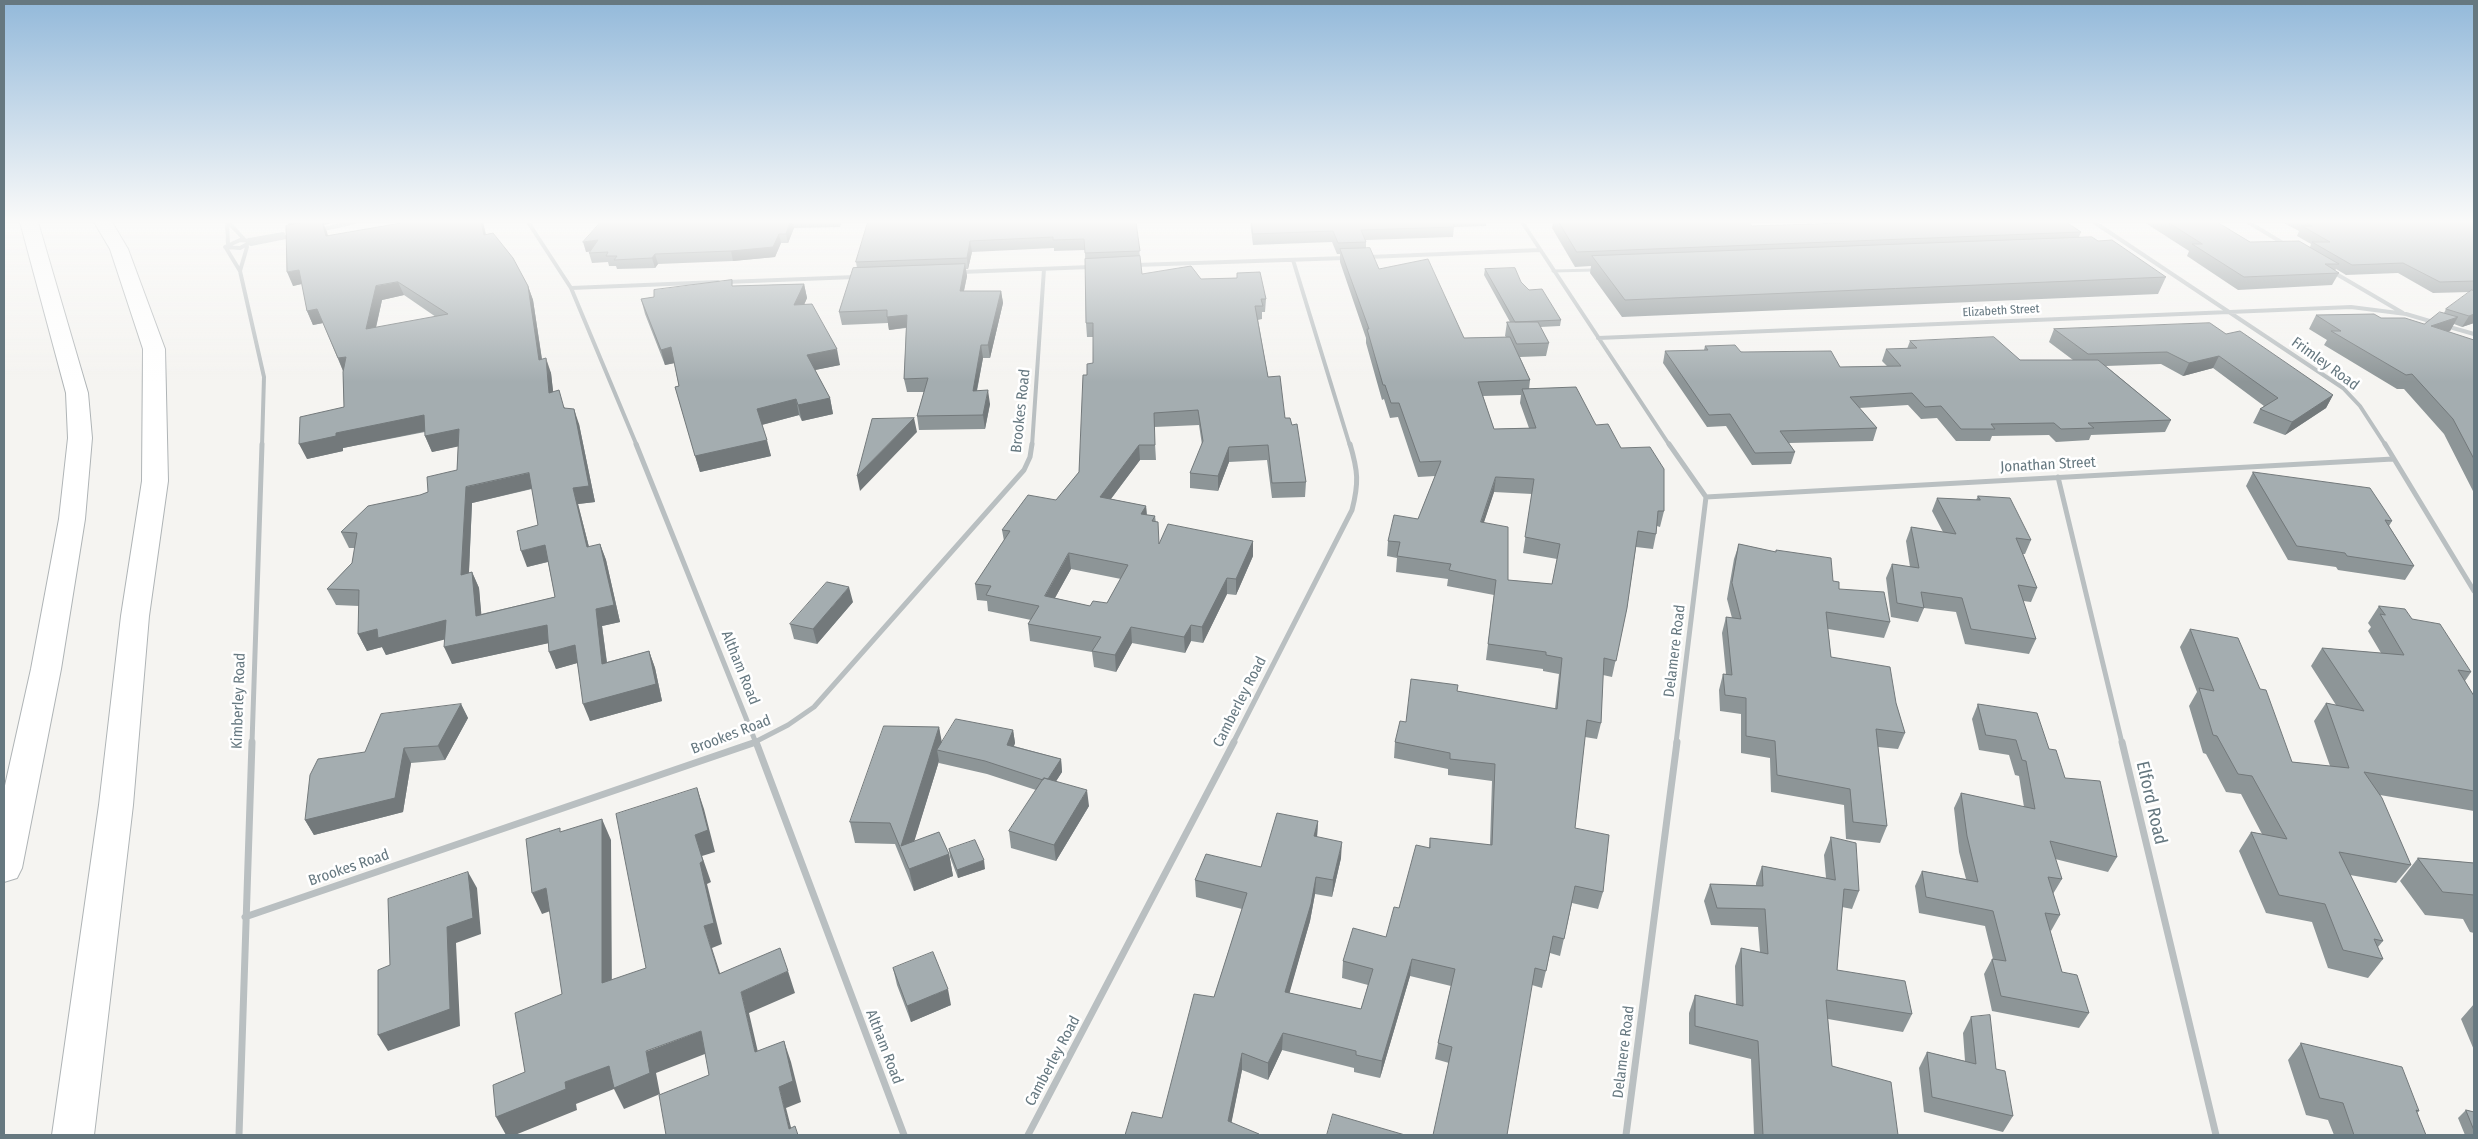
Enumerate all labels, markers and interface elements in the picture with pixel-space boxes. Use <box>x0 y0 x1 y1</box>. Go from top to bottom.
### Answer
street label: Elizabeth Street <box>1962 302 2040 320</box>
street label: Frimley Road <box>2288 333 2362 395</box>
street label: Brookes Road <box>1008 368 1034 454</box>
street label: Jonathan Street <box>2000 454 2096 476</box>
street label: Delamere Road <box>1660 604 1690 698</box>
street label: Altham Road <box>717 628 763 708</box>
street label: Kimberley Road <box>228 653 250 749</box>
street label: Camberley Road <box>1209 654 1271 750</box>
street label: Brookes Road <box>689 712 773 758</box>
street label: Elford Road <box>2131 759 2171 847</box>
street label: Brookes Road <box>306 846 392 890</box>
street label: Delamere Road <box>1609 1005 1639 1099</box>
street label: Altham Road <box>862 1007 906 1087</box>
street label: Camberley Road <box>1022 1013 1084 1109</box>

